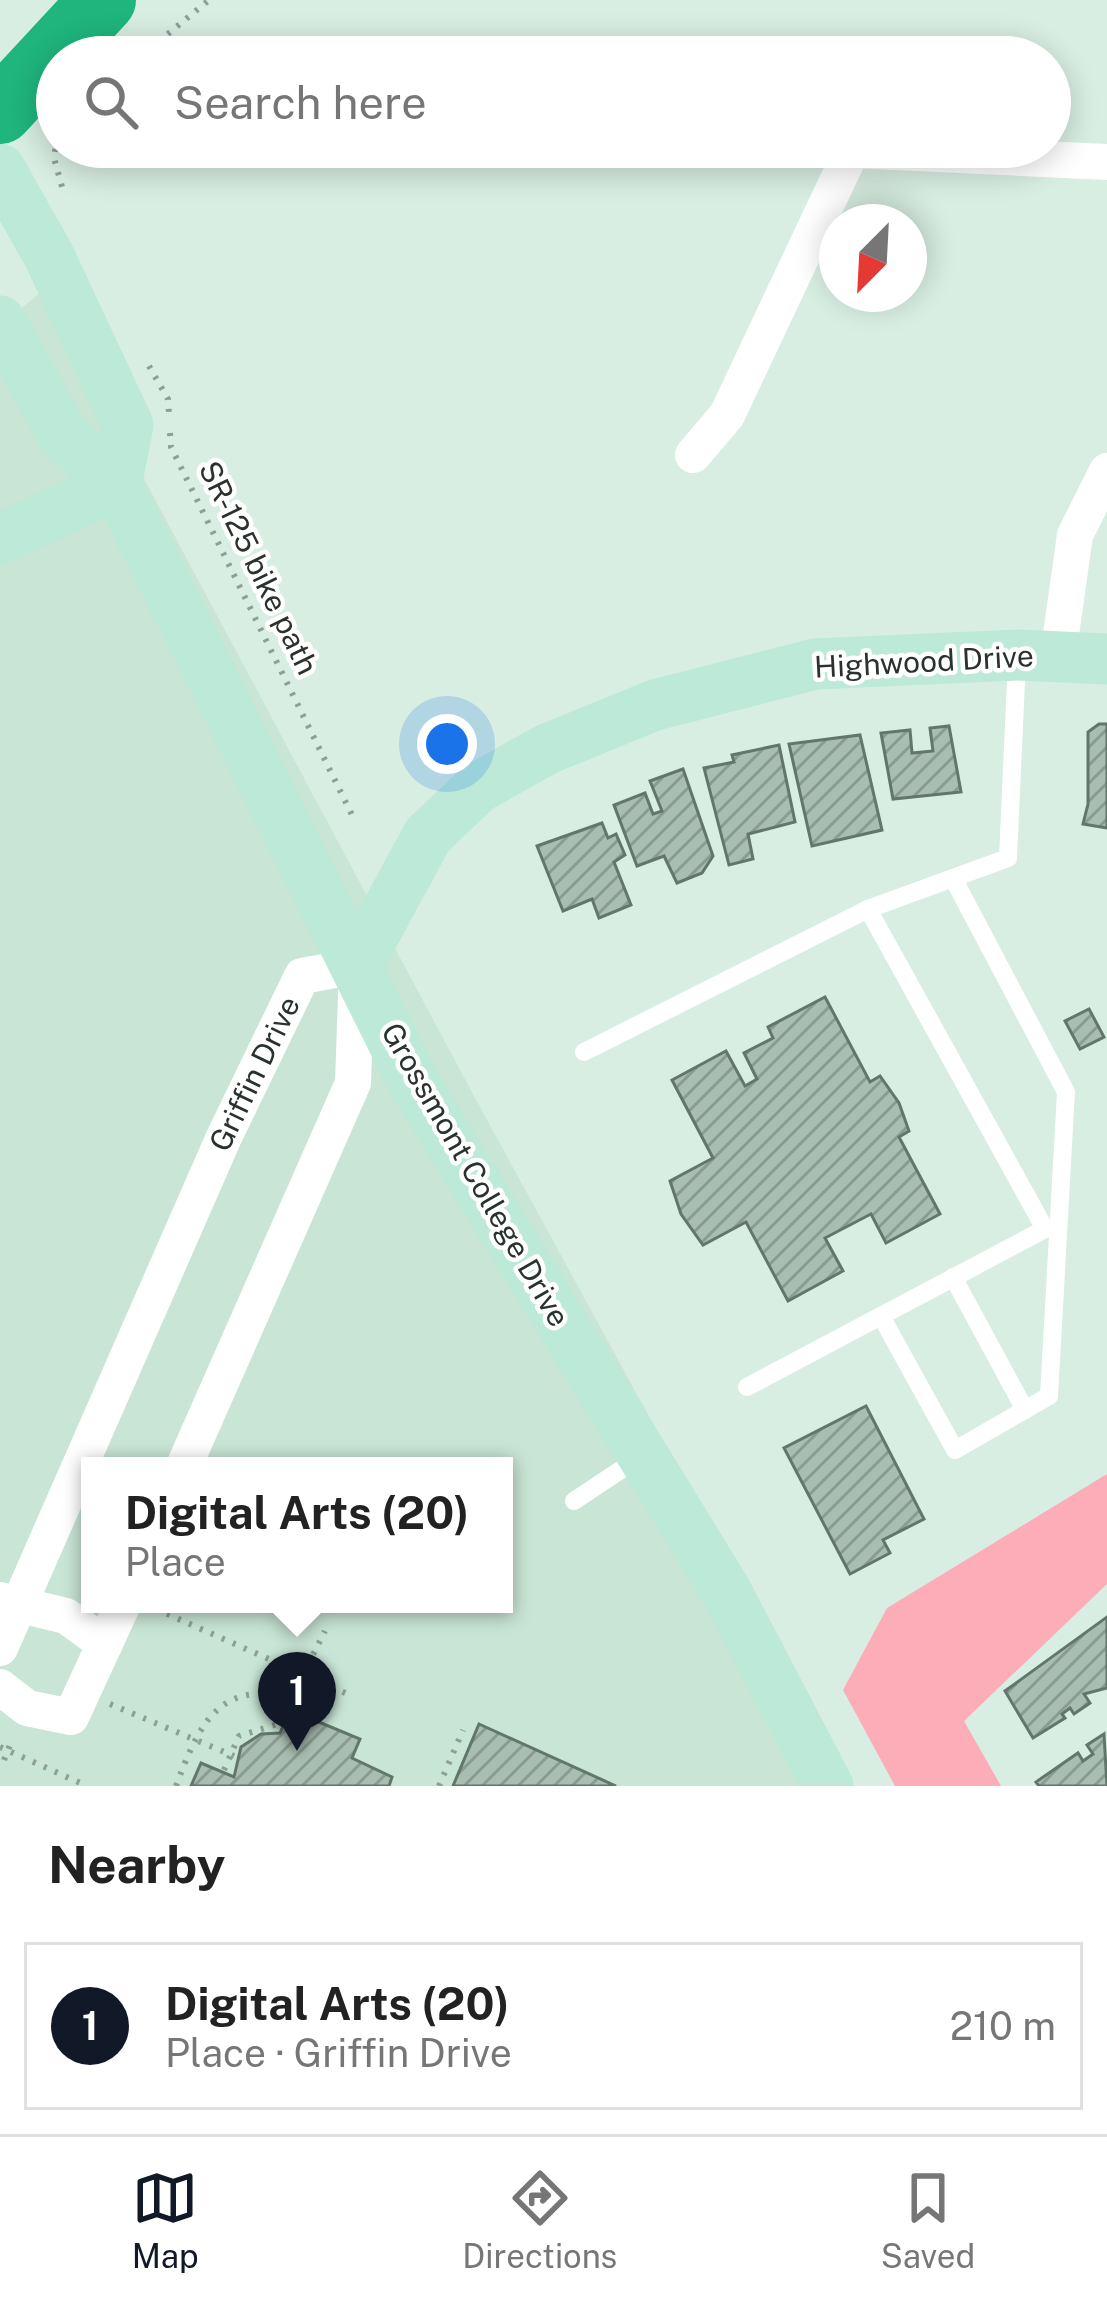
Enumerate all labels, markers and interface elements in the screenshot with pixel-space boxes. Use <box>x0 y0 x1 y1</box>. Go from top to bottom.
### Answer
search box <box>36 36 1071 168</box>
icon: search <box>78 69 144 135</box>
text: Search here <box>174 76 427 129</box>
north arrow <box>819 204 927 312</box>
street label: SR-125 bike path <box>192 455 326 680</box>
street label: Highwood Drive <box>813 637 1035 685</box>
your location <box>417 714 477 774</box>
street label: Griffin Drive <box>201 990 307 1157</box>
street label: Grossmont College Drive <box>374 1016 578 1333</box>
popup <box>81 1457 513 1613</box>
text: Digital Arts (20) <box>125 1486 469 1539</box>
text: Place <box>125 1539 226 1585</box>
pin: 1 <box>258 1652 336 1751</box>
text: Nearby <box>48 1835 225 1894</box>
text: Digital Arts (20) <box>165 1977 510 2030</box>
text: 1 <box>82 2003 98 2049</box>
text: 210 m <box>950 2003 1056 2049</box>
text: Place · Griffin Drive <box>165 2030 512 2076</box>
tab: Map <box>132 2165 199 2275</box>
tab: Directions <box>462 2165 617 2275</box>
tab: Saved <box>881 2165 975 2275</box>

